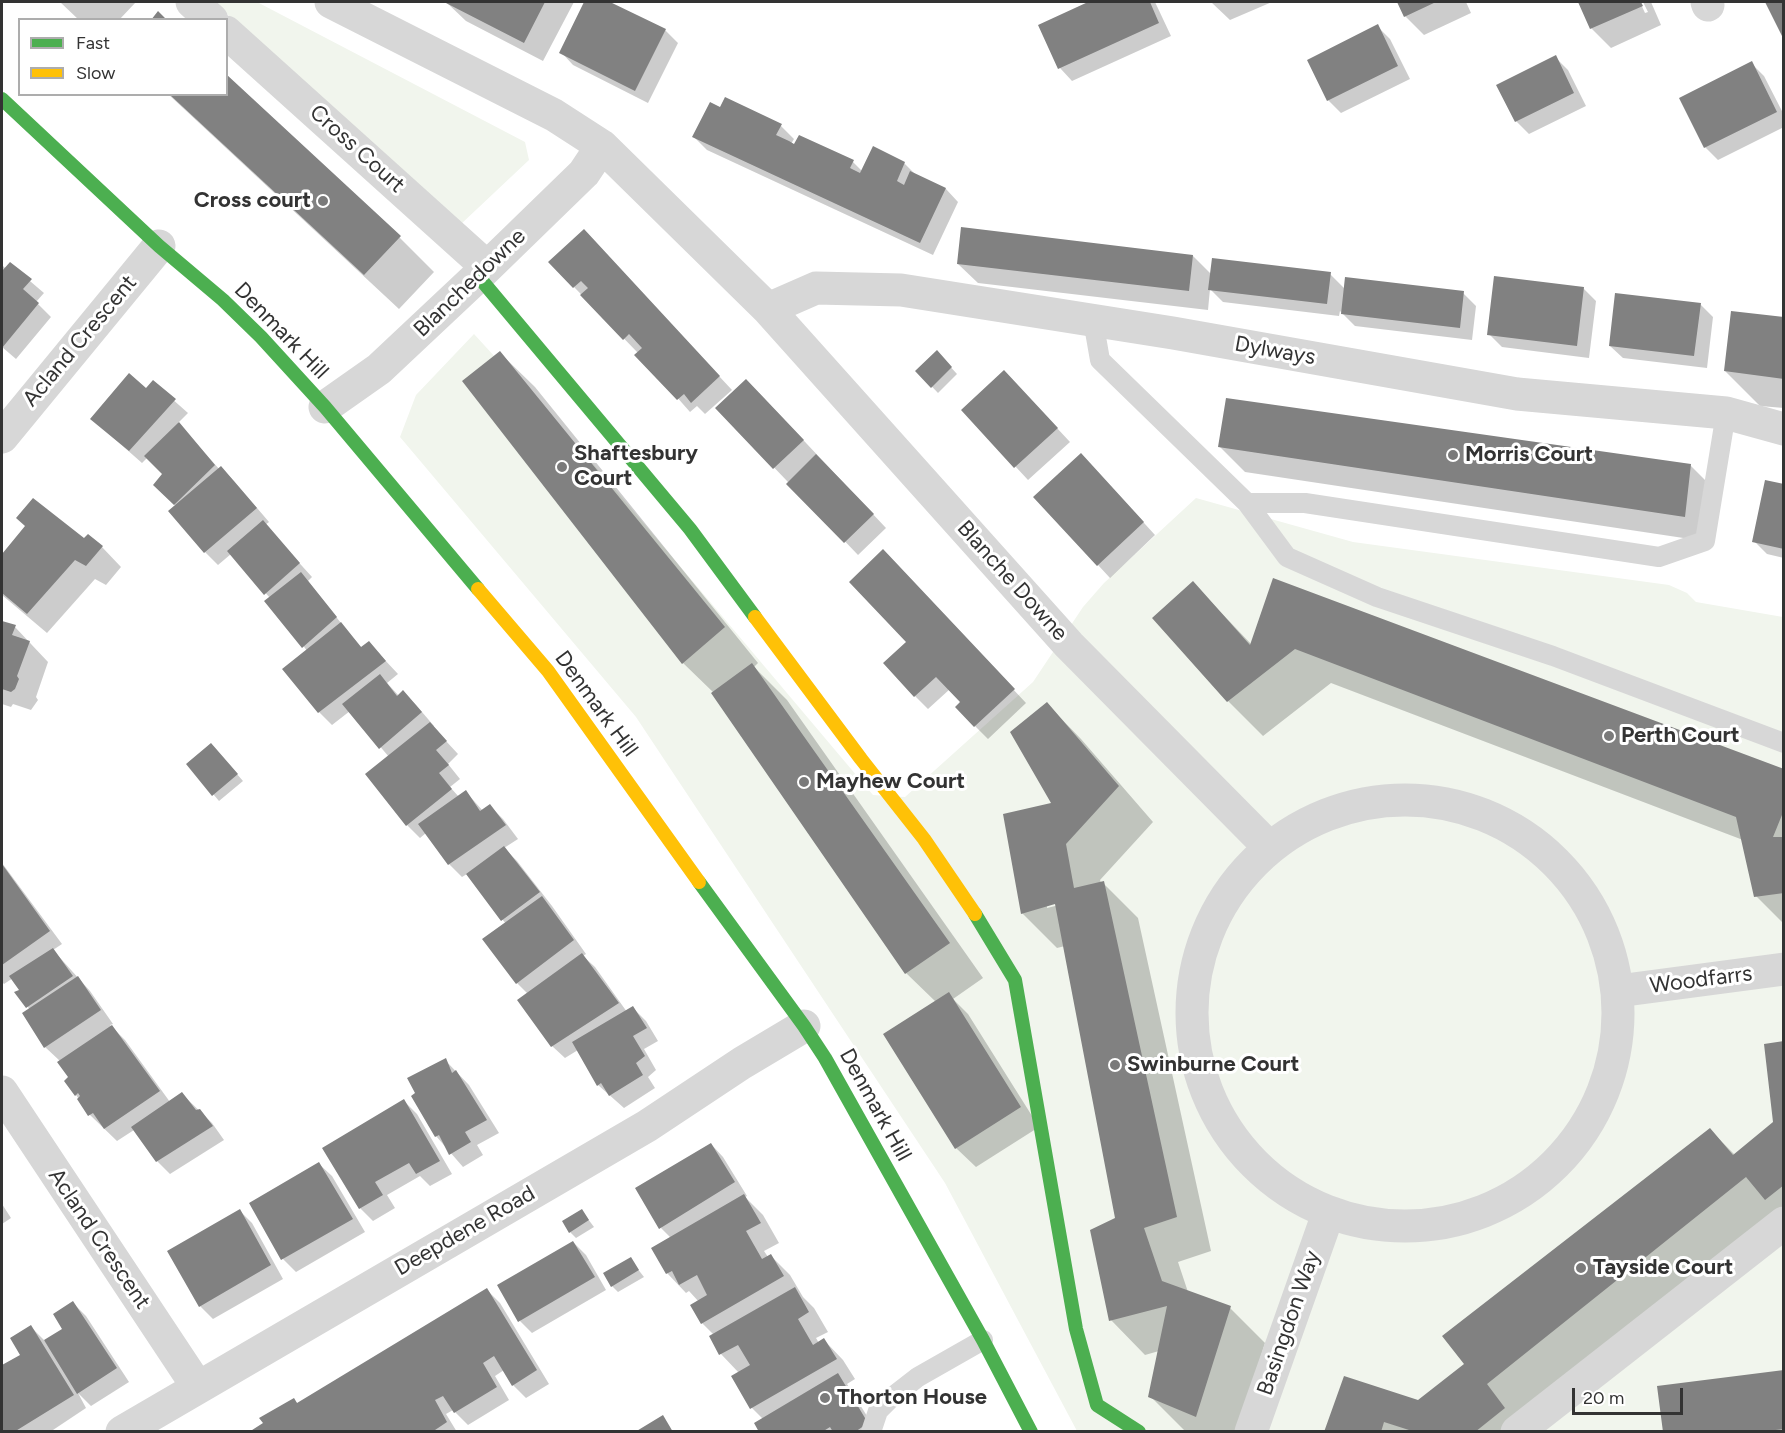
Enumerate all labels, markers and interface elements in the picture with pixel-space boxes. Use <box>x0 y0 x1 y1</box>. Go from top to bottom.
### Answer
legend <box>18 18 228 96</box>
text: Fast <box>76 32 110 54</box>
text: Slow <box>76 62 115 84</box>
street label: Cross Court <box>304 99 410 199</box>
place label: Cross court <box>194 188 311 214</box>
marker: Cross court <box>316 194 330 208</box>
street label: Blanchedowne <box>409 223 531 343</box>
street label: Acland Crescent <box>17 270 143 412</box>
street label: Denmark Hill <box>228 277 334 385</box>
street label: Dylways <box>1233 331 1317 371</box>
place label: Shaftesbury Court <box>574 441 698 493</box>
place label: Morris Court <box>1465 442 1593 468</box>
marker: Morris Court <box>1446 448 1460 462</box>
marker: Shaftesbury Court <box>555 460 569 474</box>
street label: Blanche Downe <box>951 515 1073 647</box>
street label: Denmark Hill <box>549 646 643 762</box>
place label: Perth Court <box>1621 723 1740 749</box>
marker: Perth Court <box>1602 729 1616 743</box>
place label: Mayhew Court <box>816 769 965 795</box>
marker: Mayhew Court <box>797 775 811 789</box>
street label: Woodfarrs <box>1648 961 1754 999</box>
street label: Denmark Hill <box>833 1044 917 1166</box>
place label: Swinburne Court <box>1127 1052 1299 1078</box>
marker: Swinburne Court <box>1108 1058 1122 1072</box>
street label: Acland Crescent <box>42 1164 156 1314</box>
street label: Deepdene Road <box>390 1180 540 1282</box>
street label: Basingdon Way <box>1252 1247 1326 1399</box>
place label: Tayside Court <box>1593 1255 1733 1281</box>
marker: Tayside Court <box>1574 1261 1588 1275</box>
scale bar <box>1575 1376 1686 1414</box>
place label: Thorton House <box>837 1385 987 1411</box>
text: 20 m <box>1583 1387 1624 1409</box>
marker: Thorton House <box>818 1391 832 1405</box>

